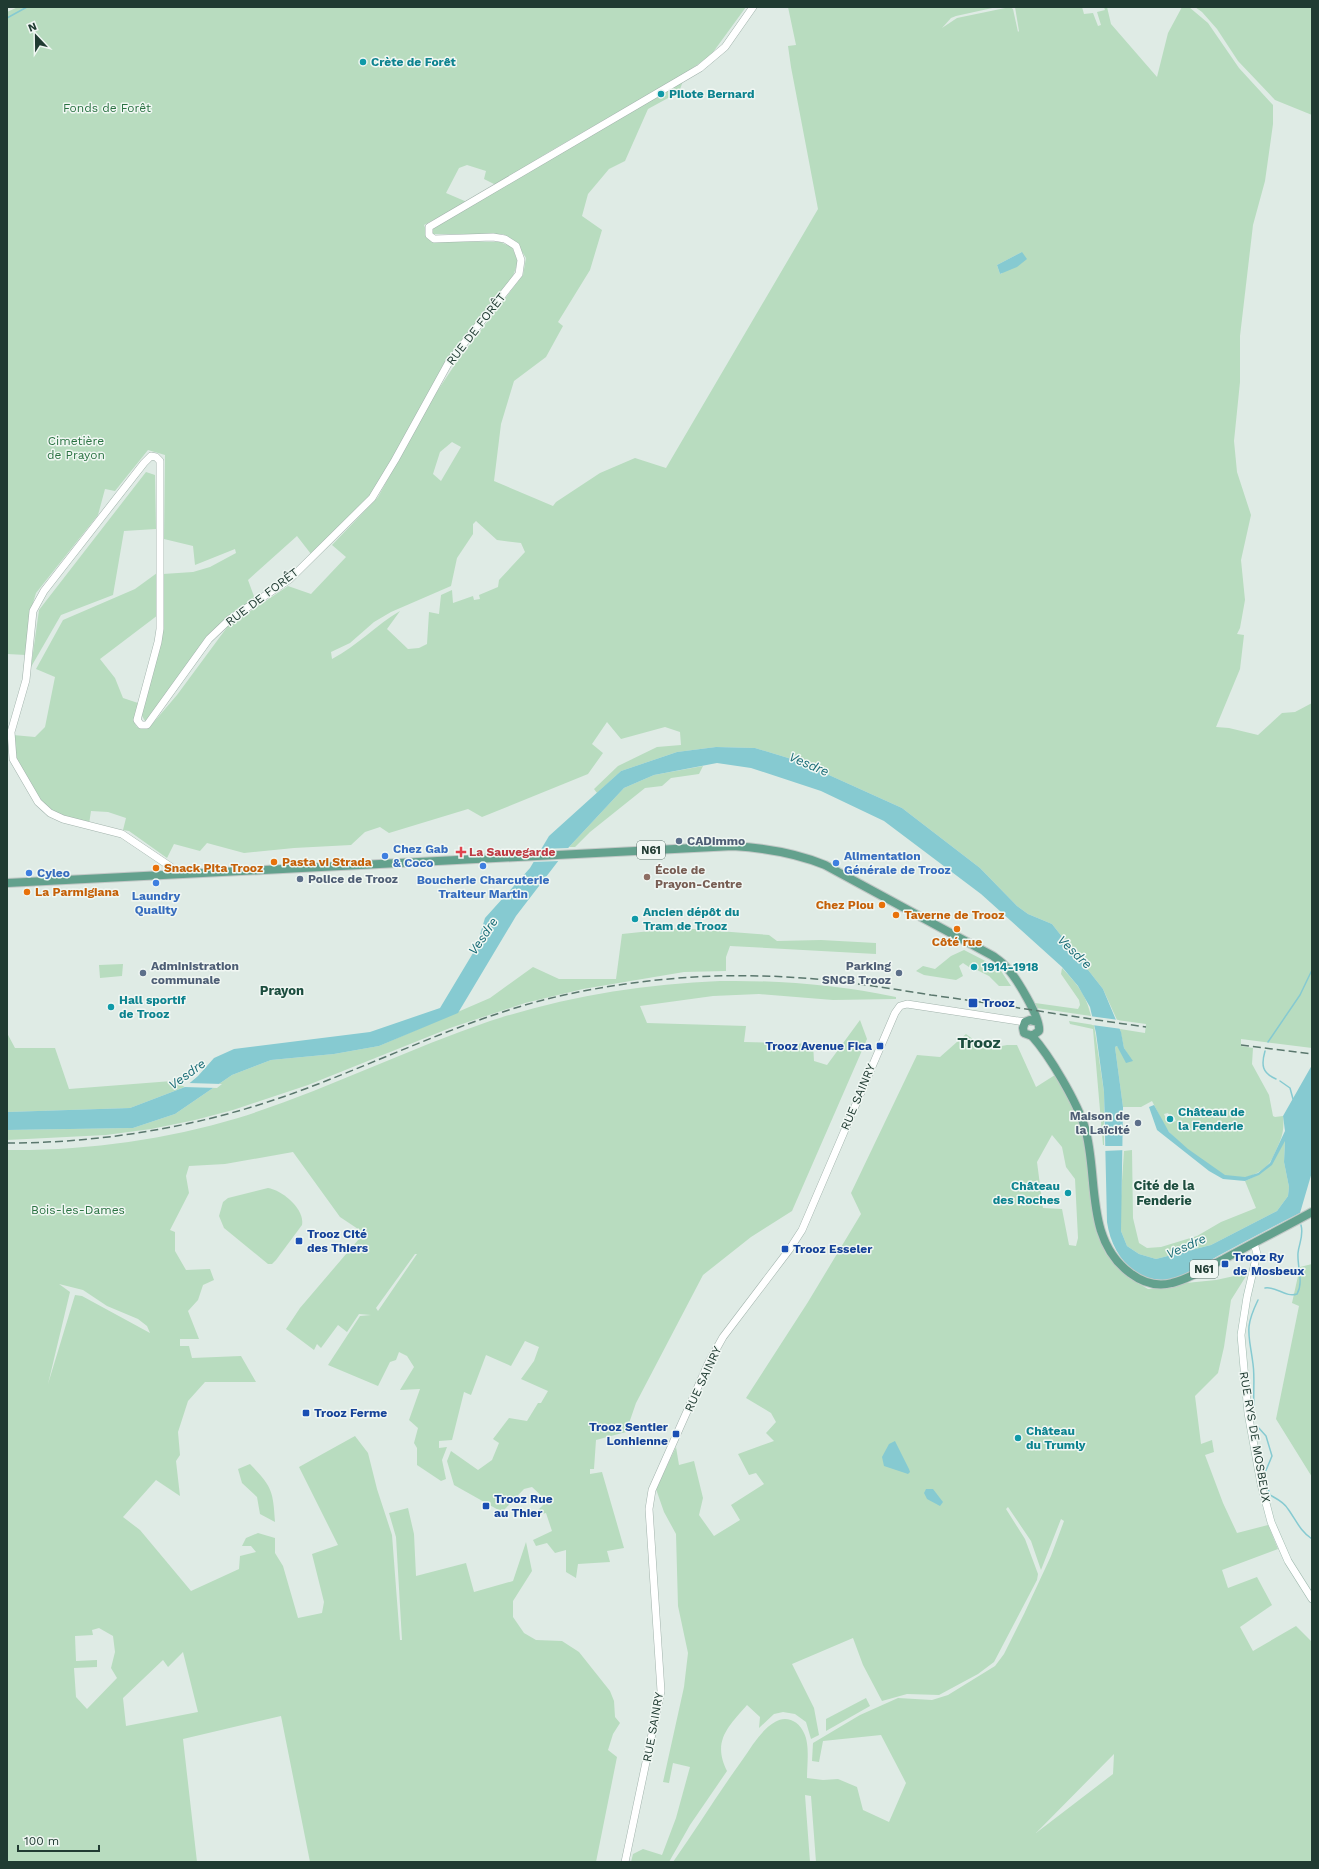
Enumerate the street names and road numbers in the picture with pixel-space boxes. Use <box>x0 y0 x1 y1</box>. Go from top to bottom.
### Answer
street label: RUE DE FORÊT <box>443 290 509 368</box>
street label: RUE DE FORÊT <box>223 565 301 629</box>
road number: N61 <box>637 841 665 859</box>
street label: RUE SAINRY <box>838 1062 878 1132</box>
road number: N61 <box>1190 1260 1218 1278</box>
street label: RUE SAINRY <box>682 1344 724 1414</box>
street label: RUE RYS DE MOSBEUX <box>1237 1370 1273 1504</box>
street label: RUE SAINRY <box>640 1691 666 1763</box>

